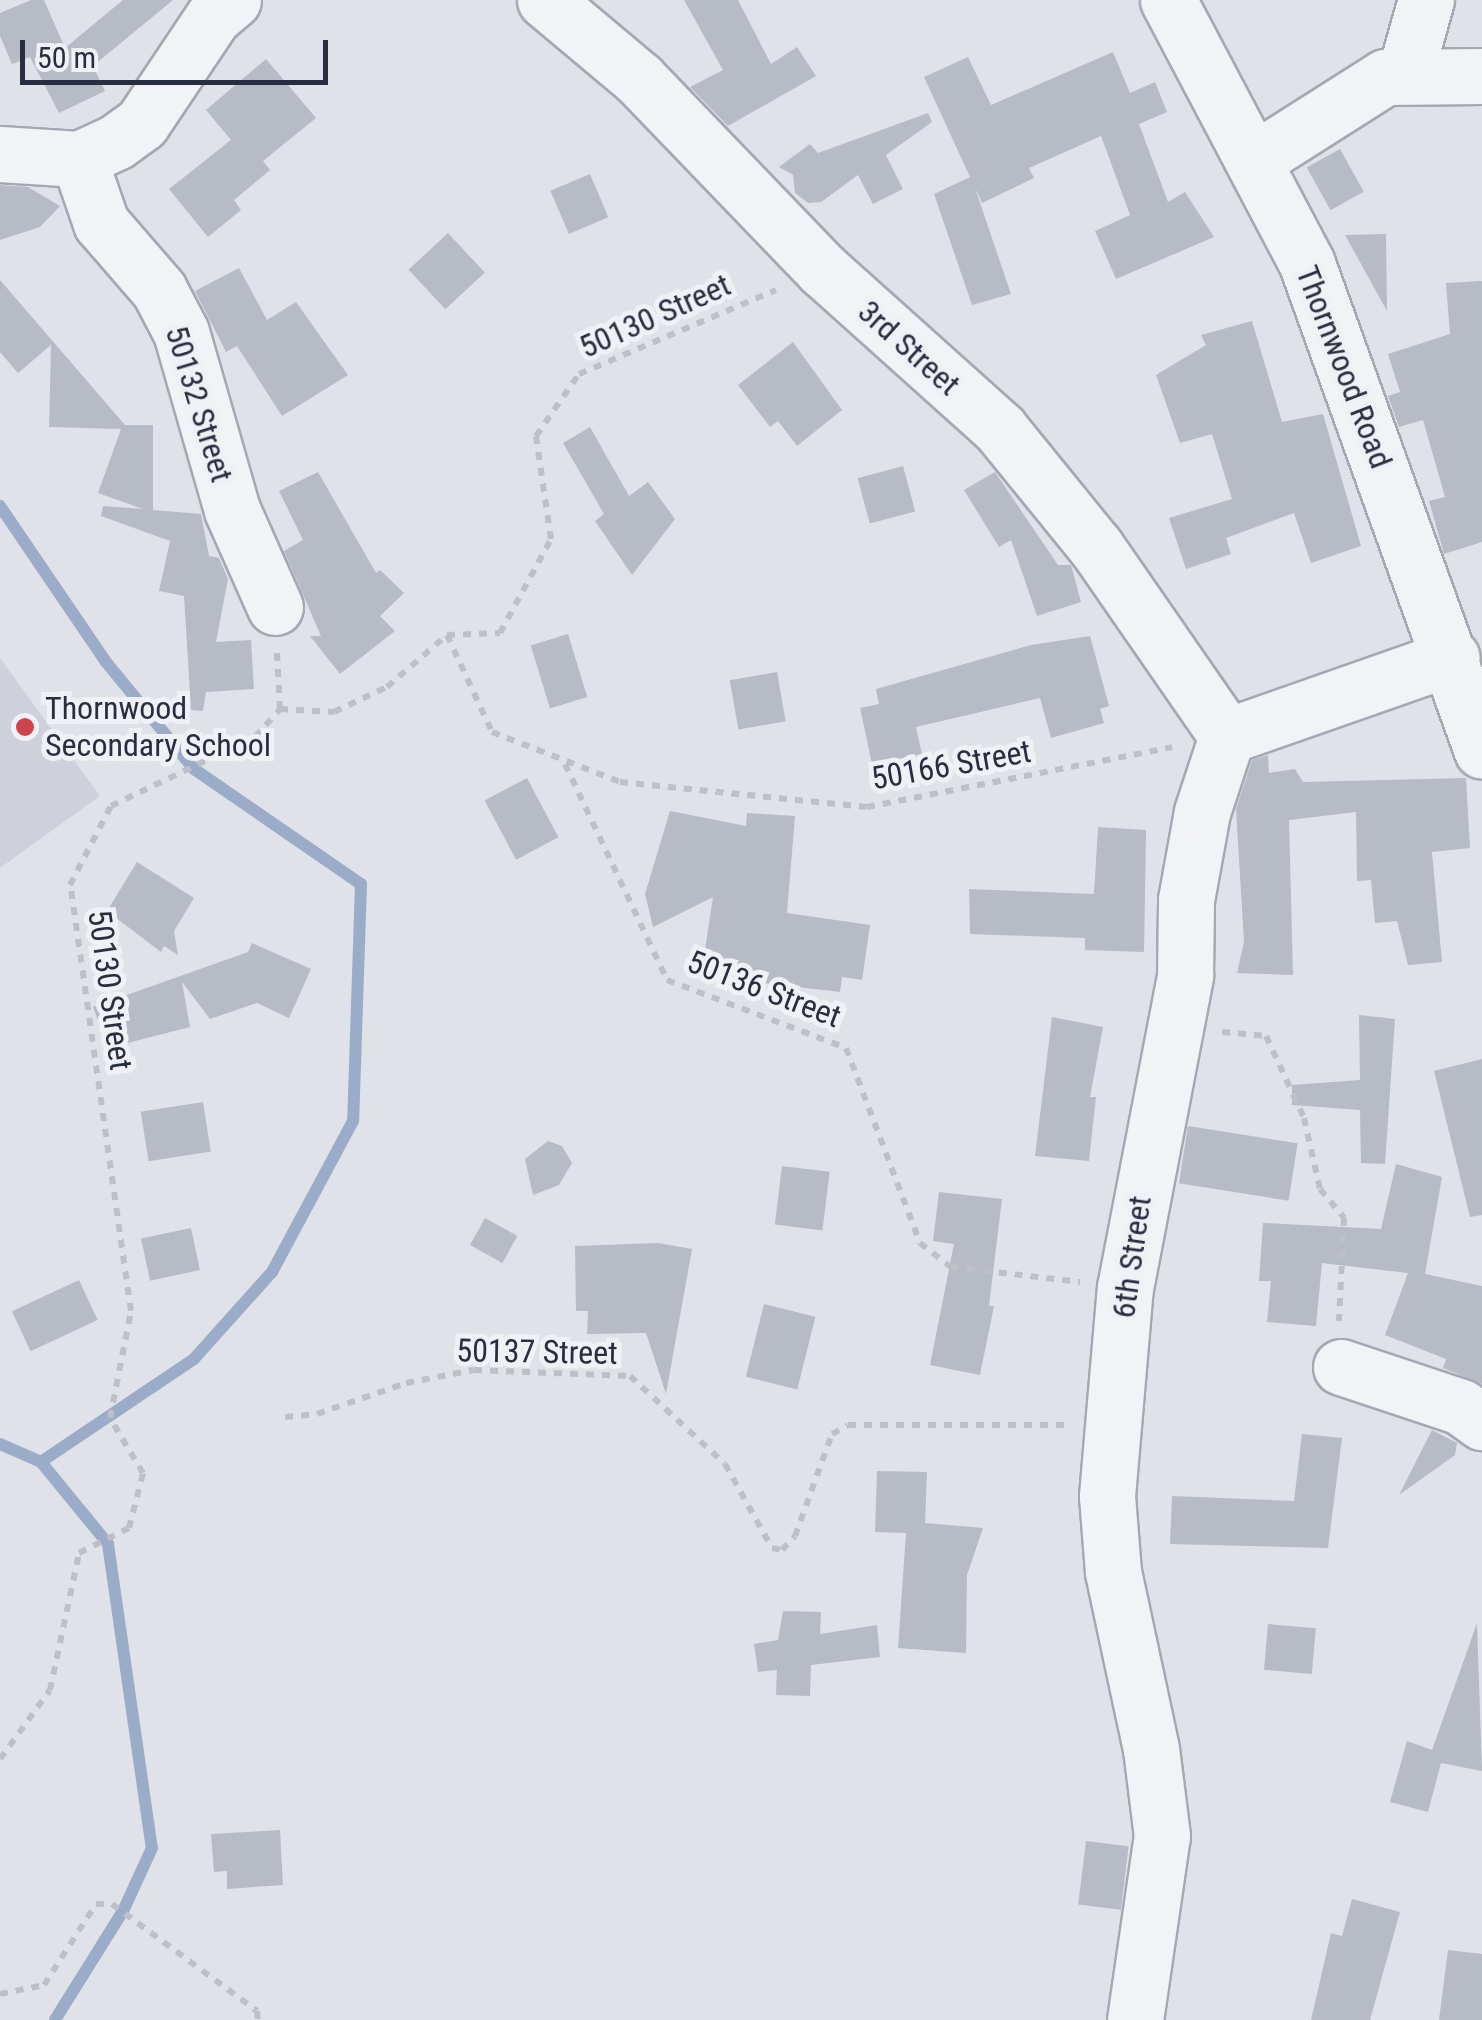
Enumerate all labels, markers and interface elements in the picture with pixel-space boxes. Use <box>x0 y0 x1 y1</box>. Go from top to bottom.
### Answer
scale bar <box>25 20 332 82</box>
text: 50 m <box>37 40 96 75</box>
street label: Thornwood Road <box>1288 260 1400 474</box>
street label: 50130 Street <box>574 266 736 366</box>
street label: 3rd Street <box>850 292 968 404</box>
street label: 50132 Street <box>157 321 241 487</box>
place label: Thornwood Secondary School <box>45 690 271 765</box>
marker: Thornwood Secondary School <box>14 716 36 738</box>
street label: 50166 Street <box>868 732 1034 798</box>
street label: 50130 Street <box>80 907 140 1073</box>
street label: 50136 Street <box>682 942 846 1036</box>
street label: 6th Street <box>1104 1193 1160 1321</box>
street label: 50137 Street <box>456 1331 618 1373</box>

